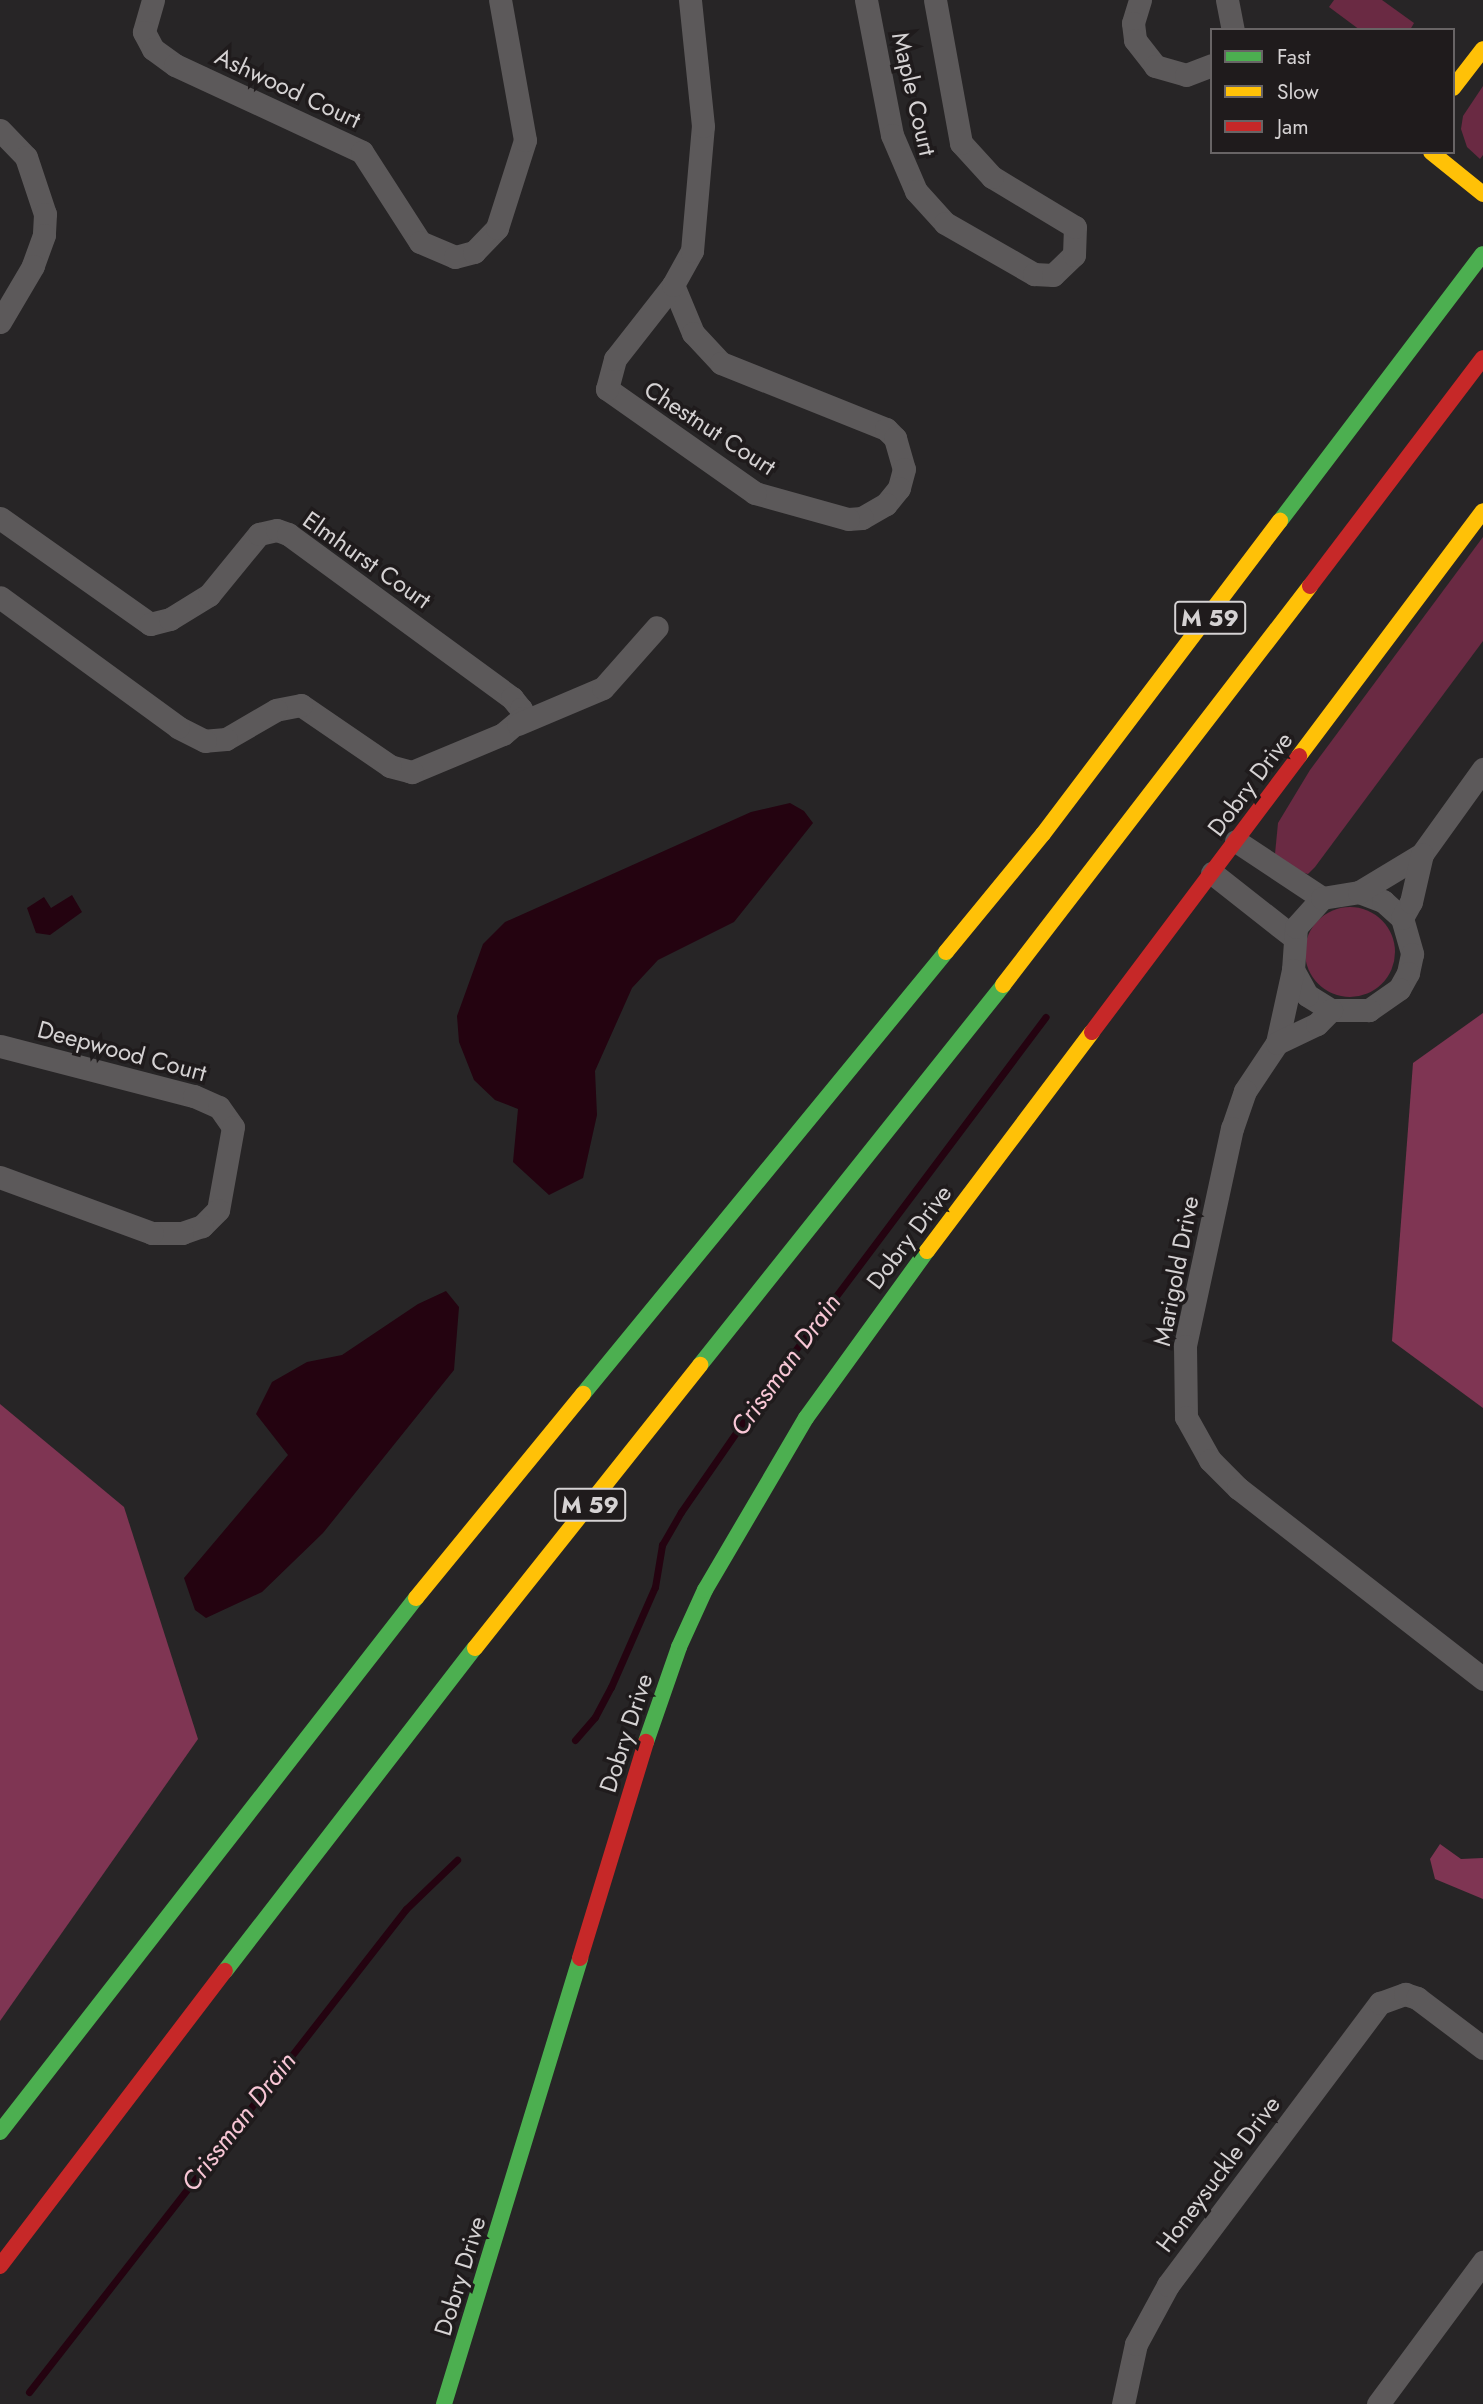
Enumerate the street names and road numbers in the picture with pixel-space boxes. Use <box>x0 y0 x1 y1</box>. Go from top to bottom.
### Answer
street label: Maple Court <box>886 29 942 159</box>
street label: Ashwood Court <box>211 42 365 134</box>
street label: Chestnut Court <box>639 375 781 481</box>
street label: Elmhurst Court <box>297 505 437 615</box>
road number: M 59 <box>1173 598 1247 638</box>
street label: Dobry Drive <box>1201 726 1299 842</box>
street label: Deepwood Court <box>34 1015 210 1087</box>
street label: Dobry Drive <box>860 1179 958 1295</box>
street label: Marigold Drive <box>1147 1194 1205 1348</box>
road number: M 59 <box>553 1486 627 1524</box>
street label: Dobry Drive <box>593 1670 659 1796</box>
street label: Honeysuckle Drive <box>1150 2090 1286 2258</box>
street label: Dobry Drive <box>428 2213 492 2339</box>

